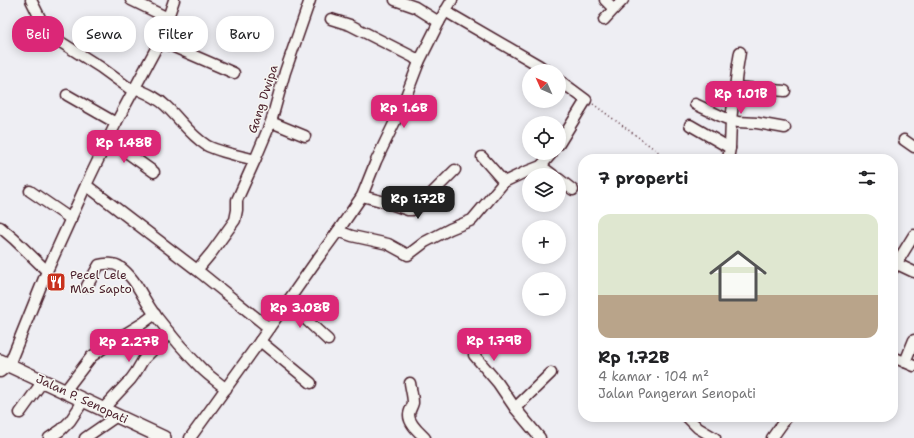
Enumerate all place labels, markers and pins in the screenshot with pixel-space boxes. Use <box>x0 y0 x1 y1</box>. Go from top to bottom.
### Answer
pin: Rp 1.01B <box>700 81 782 115</box>
pin: Rp 1.6B <box>367 95 441 129</box>
pin: Rp 1.48B <box>83 130 165 164</box>
pin: Rp 1.72B <box>377 186 459 220</box>
place label: Pecel Lele Mas Sapto <box>70 267 132 297</box>
restaurant icon: Pecel Lele Mas Sapto <box>45 271 67 293</box>
pin: Rp 3.08B <box>259 295 341 329</box>
pin: Rp 1.79B <box>453 328 535 362</box>
pin: Rp 2.27B <box>88 329 170 363</box>

